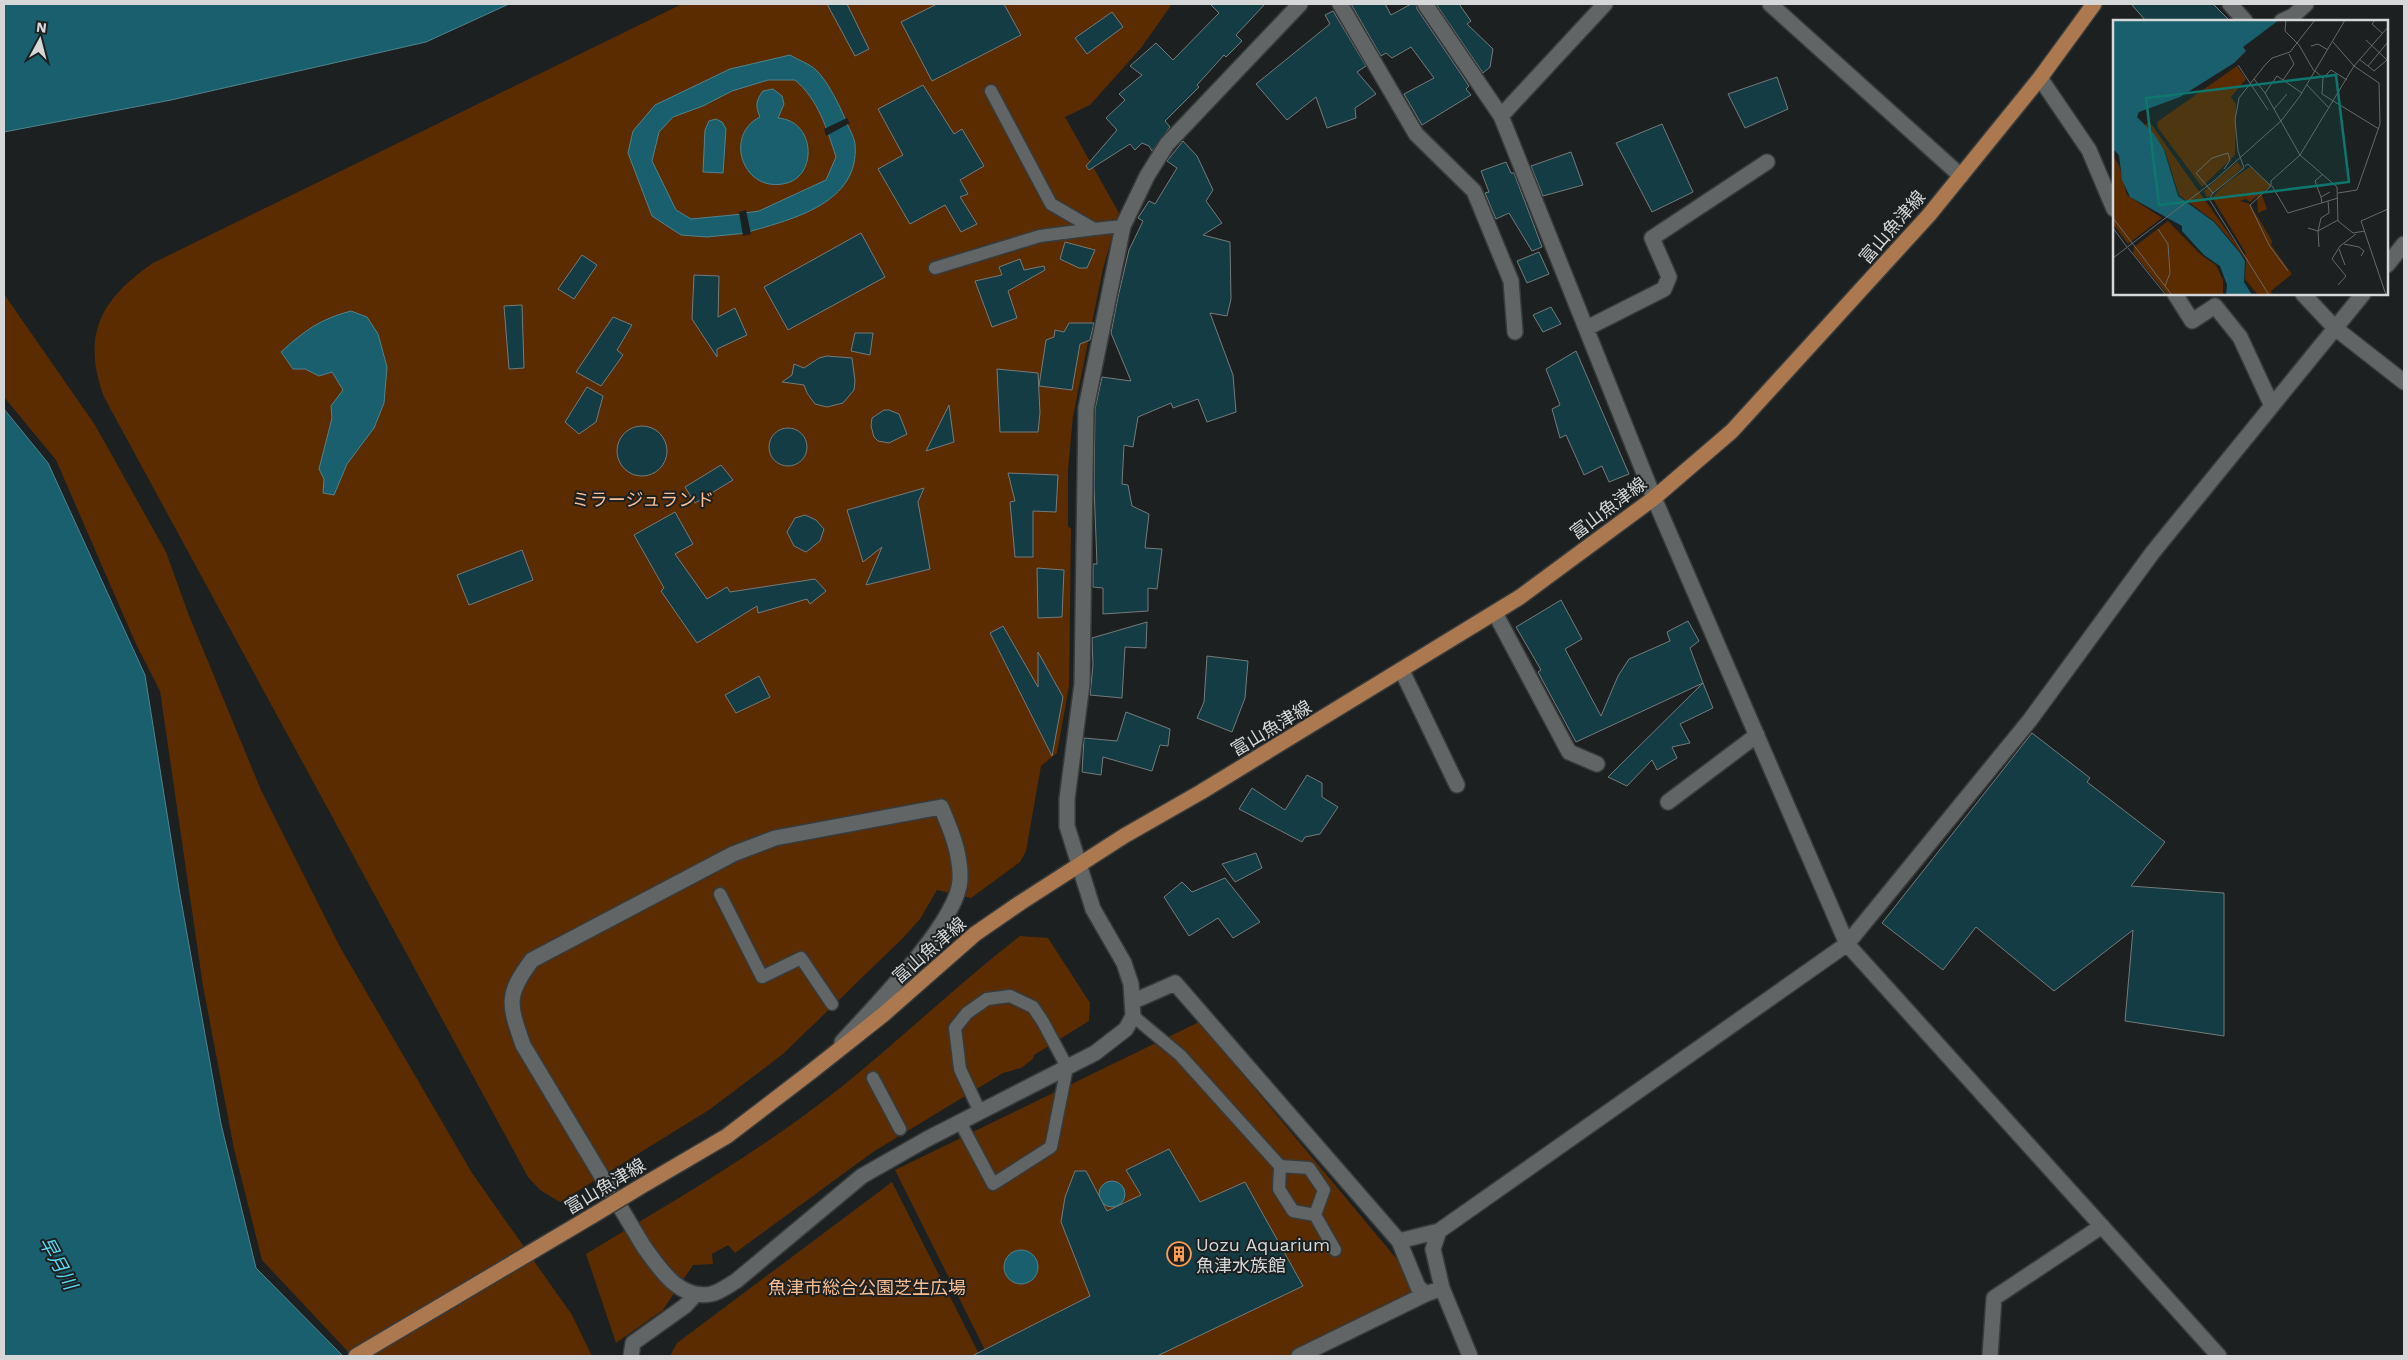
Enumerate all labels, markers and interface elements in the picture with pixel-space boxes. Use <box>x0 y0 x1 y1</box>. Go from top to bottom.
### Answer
north arrow <box>15 15 65 65</box>
text: N <box>35 19 48 36</box>
inset map <box>2113 20 2388 295</box>
street label: 富山魚津線 <box>1855 186 1929 268</box>
street label: 富山魚津線 <box>1566 473 1650 543</box>
park label: ミラージュランド <box>572 489 714 510</box>
street label: 富山魚津線 <box>1227 696 1315 760</box>
street label: 富山魚津線 <box>888 913 970 987</box>
street label: 富山魚津線 <box>561 1154 649 1218</box>
water label: 早月川 <box>34 1232 83 1295</box>
place label: Uozu Aquarium 魚津水族館 <box>1196 1234 1330 1276</box>
building icon: Uozu Aquarium 魚津水族館 <box>1166 1241 1192 1267</box>
park label: 魚津市総合公園芝生広場 <box>768 1277 966 1298</box>

